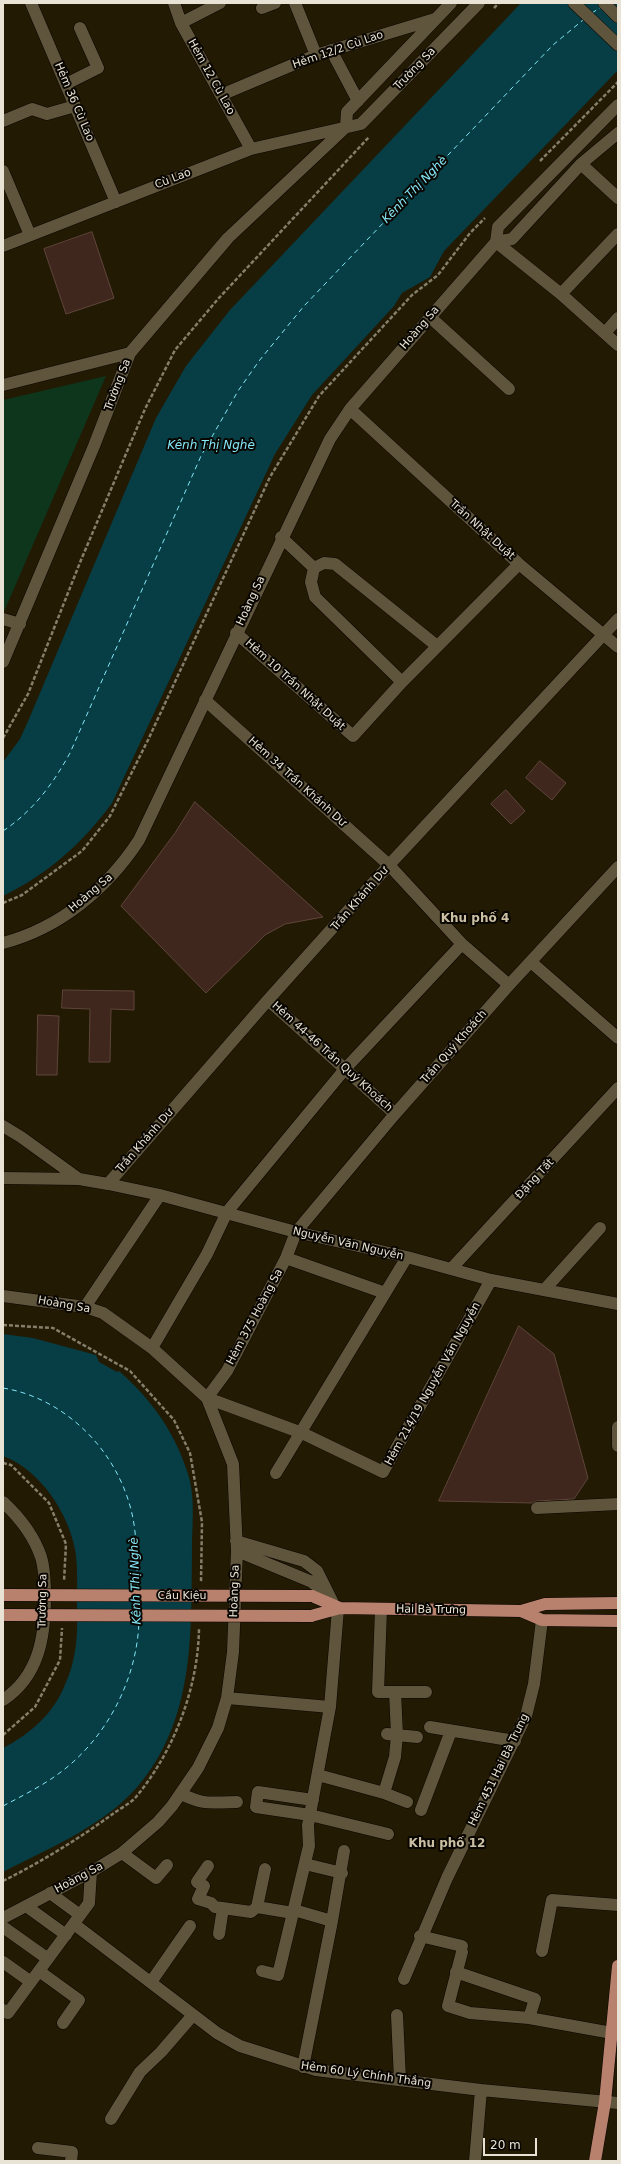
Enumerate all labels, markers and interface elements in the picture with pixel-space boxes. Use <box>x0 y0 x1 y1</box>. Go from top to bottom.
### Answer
street label: Hẻm 12/2 Cù Lao <box>291 28 385 72</box>
street label: Hẻm 12 Cù Lao <box>185 37 237 117</box>
street label: Trường Sa <box>391 45 439 93</box>
street label: Hẻm 36 Cù Lao <box>51 61 97 143</box>
water label: Kênh Thị Nghè <box>379 154 451 226</box>
street label: Cù Lao <box>153 166 193 192</box>
street label: Hoàng Sa <box>398 304 442 352</box>
street label: Trường Sa <box>102 357 134 413</box>
water label: Kênh Thị Nghè <box>167 439 255 453</box>
street label: Trần Nhật Duật <box>447 497 517 563</box>
street label: Hoàng Sa <box>234 574 268 628</box>
street label: Hẻm 10 Trần Nhật Duật <box>242 637 348 733</box>
street label: Hẻm 34 Trần Khánh Dư <box>245 734 349 830</box>
street label: Trần Khánh Dư <box>329 864 391 934</box>
street label: Hoàng Sa <box>66 871 116 915</box>
district label: Khu phố 4 <box>441 912 509 926</box>
street label: Hẻm 44-46 Trần Quý Khoách <box>269 999 395 1115</box>
street label: Trần Quý Khoách <box>418 1008 490 1086</box>
street label: Trần Khánh Dư <box>114 1106 176 1176</box>
street label: Ðặng Tất <box>513 1156 557 1202</box>
street label: Nguyễn Văn Nguyễn <box>291 1225 405 1263</box>
street label: Hẻm 375 Hoàng Sa <box>224 1267 286 1367</box>
street label: Hoàng Sa <box>37 1294 91 1316</box>
street label: Hẻm 214/19 Nguyễn Văn Nguyễn <box>382 1300 484 1468</box>
water label: Kênh Thị Nghè <box>127 1537 145 1625</box>
street label: Hoàng Sa <box>227 1564 243 1618</box>
street label: Trường Sa <box>36 1574 50 1628</box>
street label: Cầu Kiệu <box>158 1589 206 1603</box>
street label: Hai Bà Trưng <box>396 1603 466 1617</box>
street label: Hẻm 451 Hai Bà Trưng <box>466 1712 532 1828</box>
district label: Khu phố 12 <box>409 1837 485 1851</box>
street label: Hoàng Sa <box>53 1860 105 1896</box>
street label: Hẻm 60 Lý Chính Thắng <box>300 2059 432 2091</box>
scale bar <box>485 2130 539 2156</box>
text: 20 m <box>490 2138 521 2152</box>

